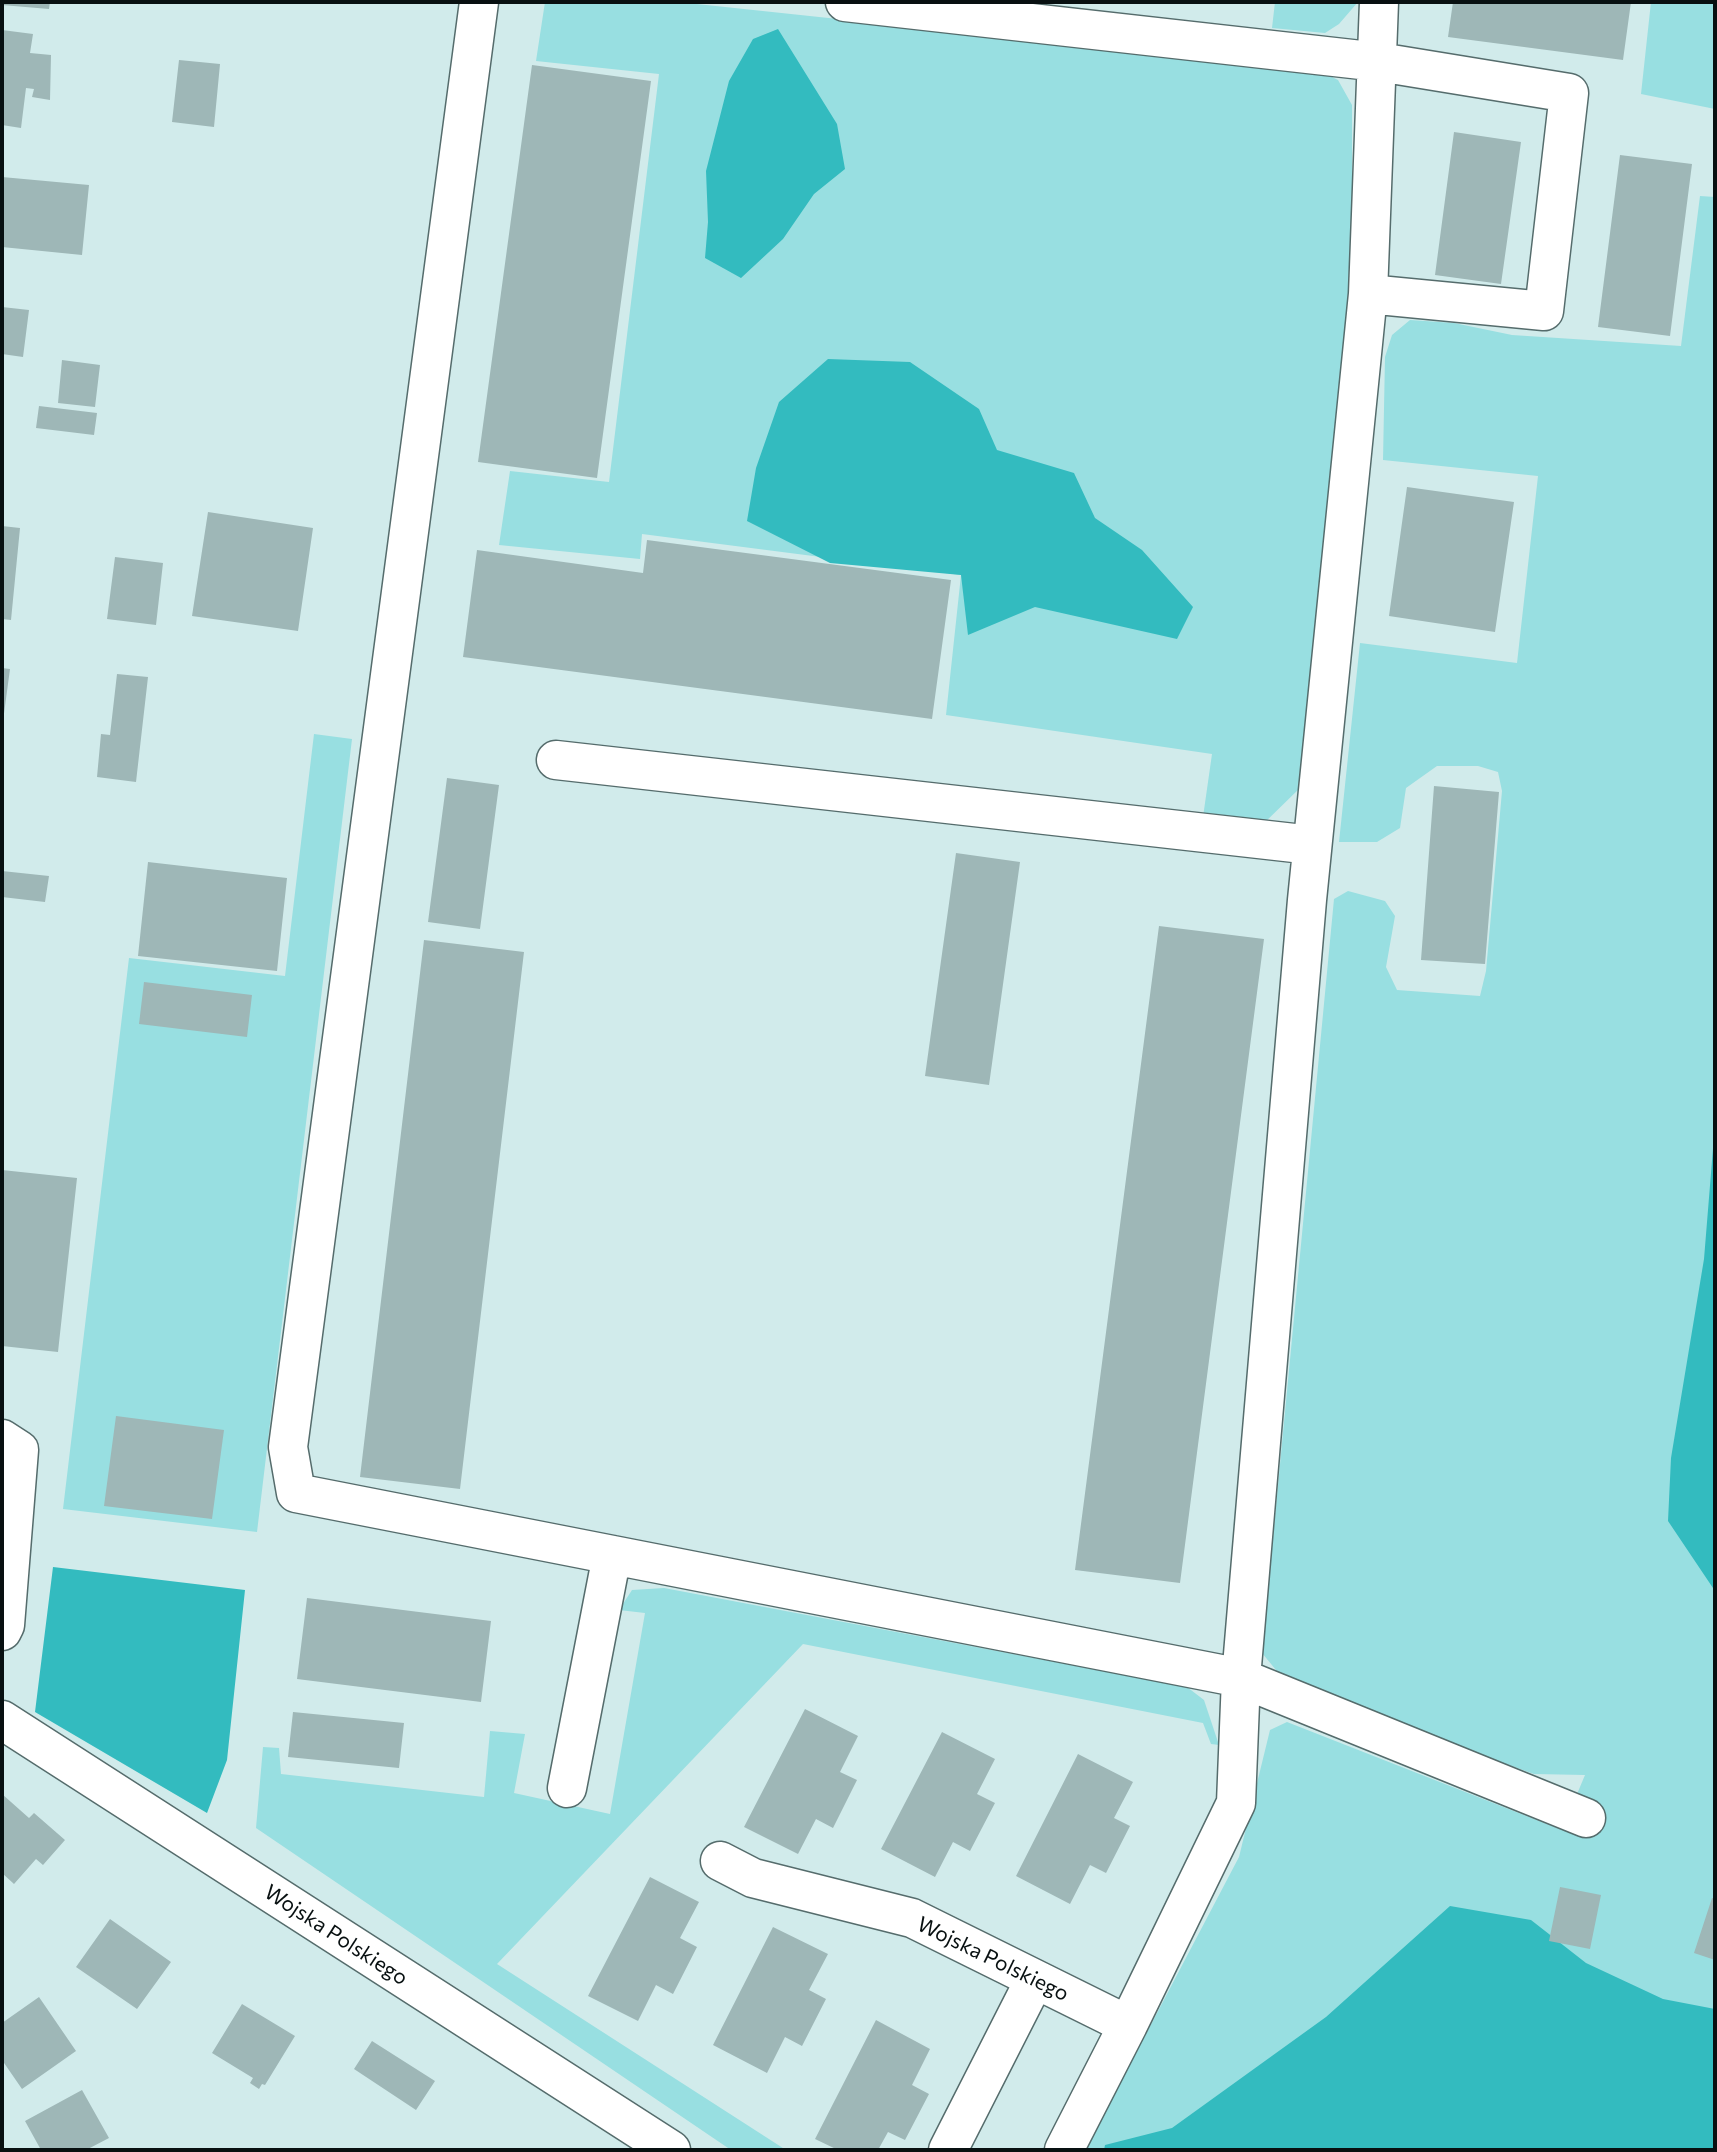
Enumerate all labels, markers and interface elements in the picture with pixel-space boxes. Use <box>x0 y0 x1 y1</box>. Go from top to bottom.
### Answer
street label: Wojska Polskiego <box>260 1879 412 1991</box>
street label: Wojska Polskiego <box>913 1911 1073 2007</box>

